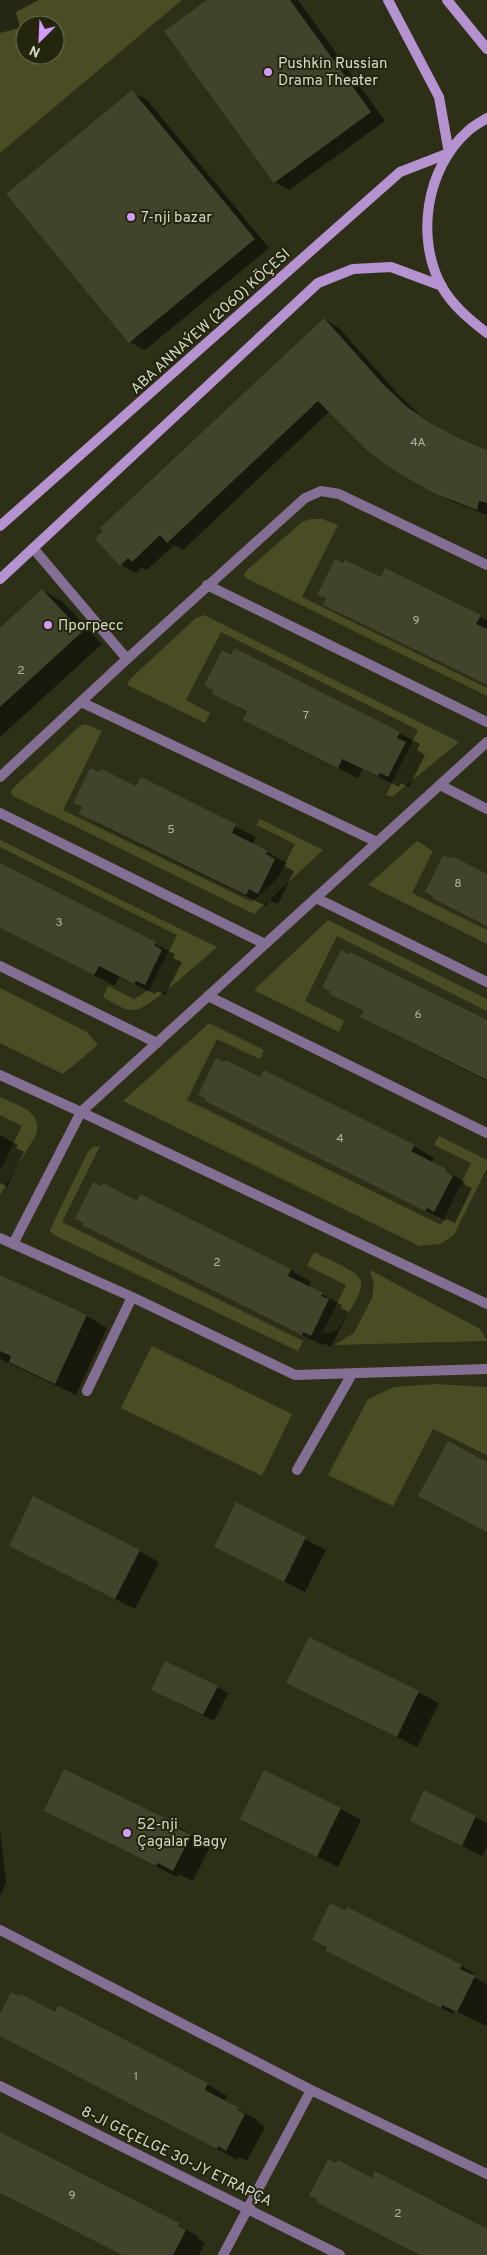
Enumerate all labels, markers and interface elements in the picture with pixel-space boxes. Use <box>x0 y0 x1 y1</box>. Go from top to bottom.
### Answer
north arrow <box>15 15 65 65</box>
text: N <box>27 41 43 60</box>
place label: Pushkin Russian Drama Theater <box>278 55 388 91</box>
marker: Pushkin Russian Drama Theater <box>262 66 274 78</box>
place label: 7-nji bazar <box>141 209 212 228</box>
marker: 7-nji bazar <box>125 211 137 223</box>
street label: ABA ANNAÝEW (2060) KÖÇESI <box>127 245 295 399</box>
house number: 4A <box>410 435 426 451</box>
house number: 9 <box>412 613 420 629</box>
place label: Прогресс <box>58 617 124 636</box>
marker: Прогресс <box>42 619 54 631</box>
house number: 2 <box>17 663 25 679</box>
house number: 7 <box>303 708 309 724</box>
house number: 5 <box>167 822 175 838</box>
house number: 8 <box>454 876 462 892</box>
house number: 3 <box>55 915 63 931</box>
house number: 6 <box>414 1007 422 1023</box>
house number: 4 <box>336 1131 344 1147</box>
house number: 2 <box>213 1255 221 1271</box>
place label: 52-nji Çagalar Bagy <box>137 1816 227 1852</box>
marker: 52-nji Çagalar Bagy <box>121 1827 133 1839</box>
house number: 1 <box>134 2069 138 2085</box>
street label: 8-JI GEÇELGE 30-JY ETRAPÇA <box>78 2103 275 2212</box>
house number: 9 <box>68 2188 76 2204</box>
house number: 2 <box>394 2206 402 2222</box>

